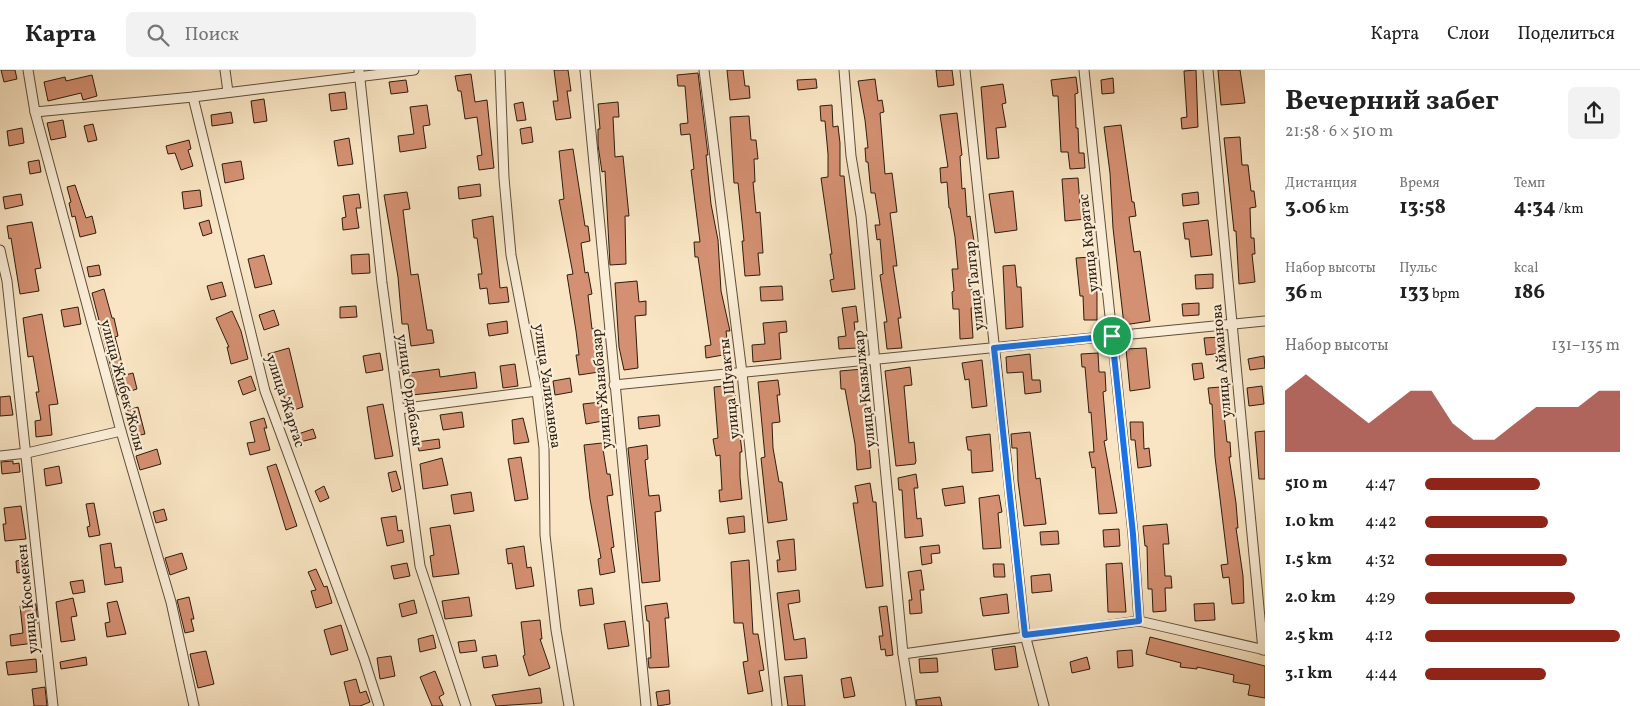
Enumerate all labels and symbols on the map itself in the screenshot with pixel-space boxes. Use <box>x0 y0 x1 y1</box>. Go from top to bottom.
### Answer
street label: улица Каратас <box>1074 192 1105 293</box>
street label: улица Талгар <box>960 240 991 332</box>
street label: улица Айманова <box>1207 303 1238 419</box>
pin <box>1091 315 1133 357</box>
street label: улица Жибек Жолы <box>94 317 149 454</box>
street label: улица Уалиханова <box>527 323 566 450</box>
street label: улица Жанабазар <box>587 328 618 450</box>
street label: улица Кызылжар <box>849 329 882 449</box>
street label: улица Ордабасы <box>390 333 427 448</box>
street label: улица Шуакты <box>715 337 746 440</box>
street label: улица Жартас <box>260 352 310 451</box>
street label: улица Космекен <box>12 543 45 655</box>

